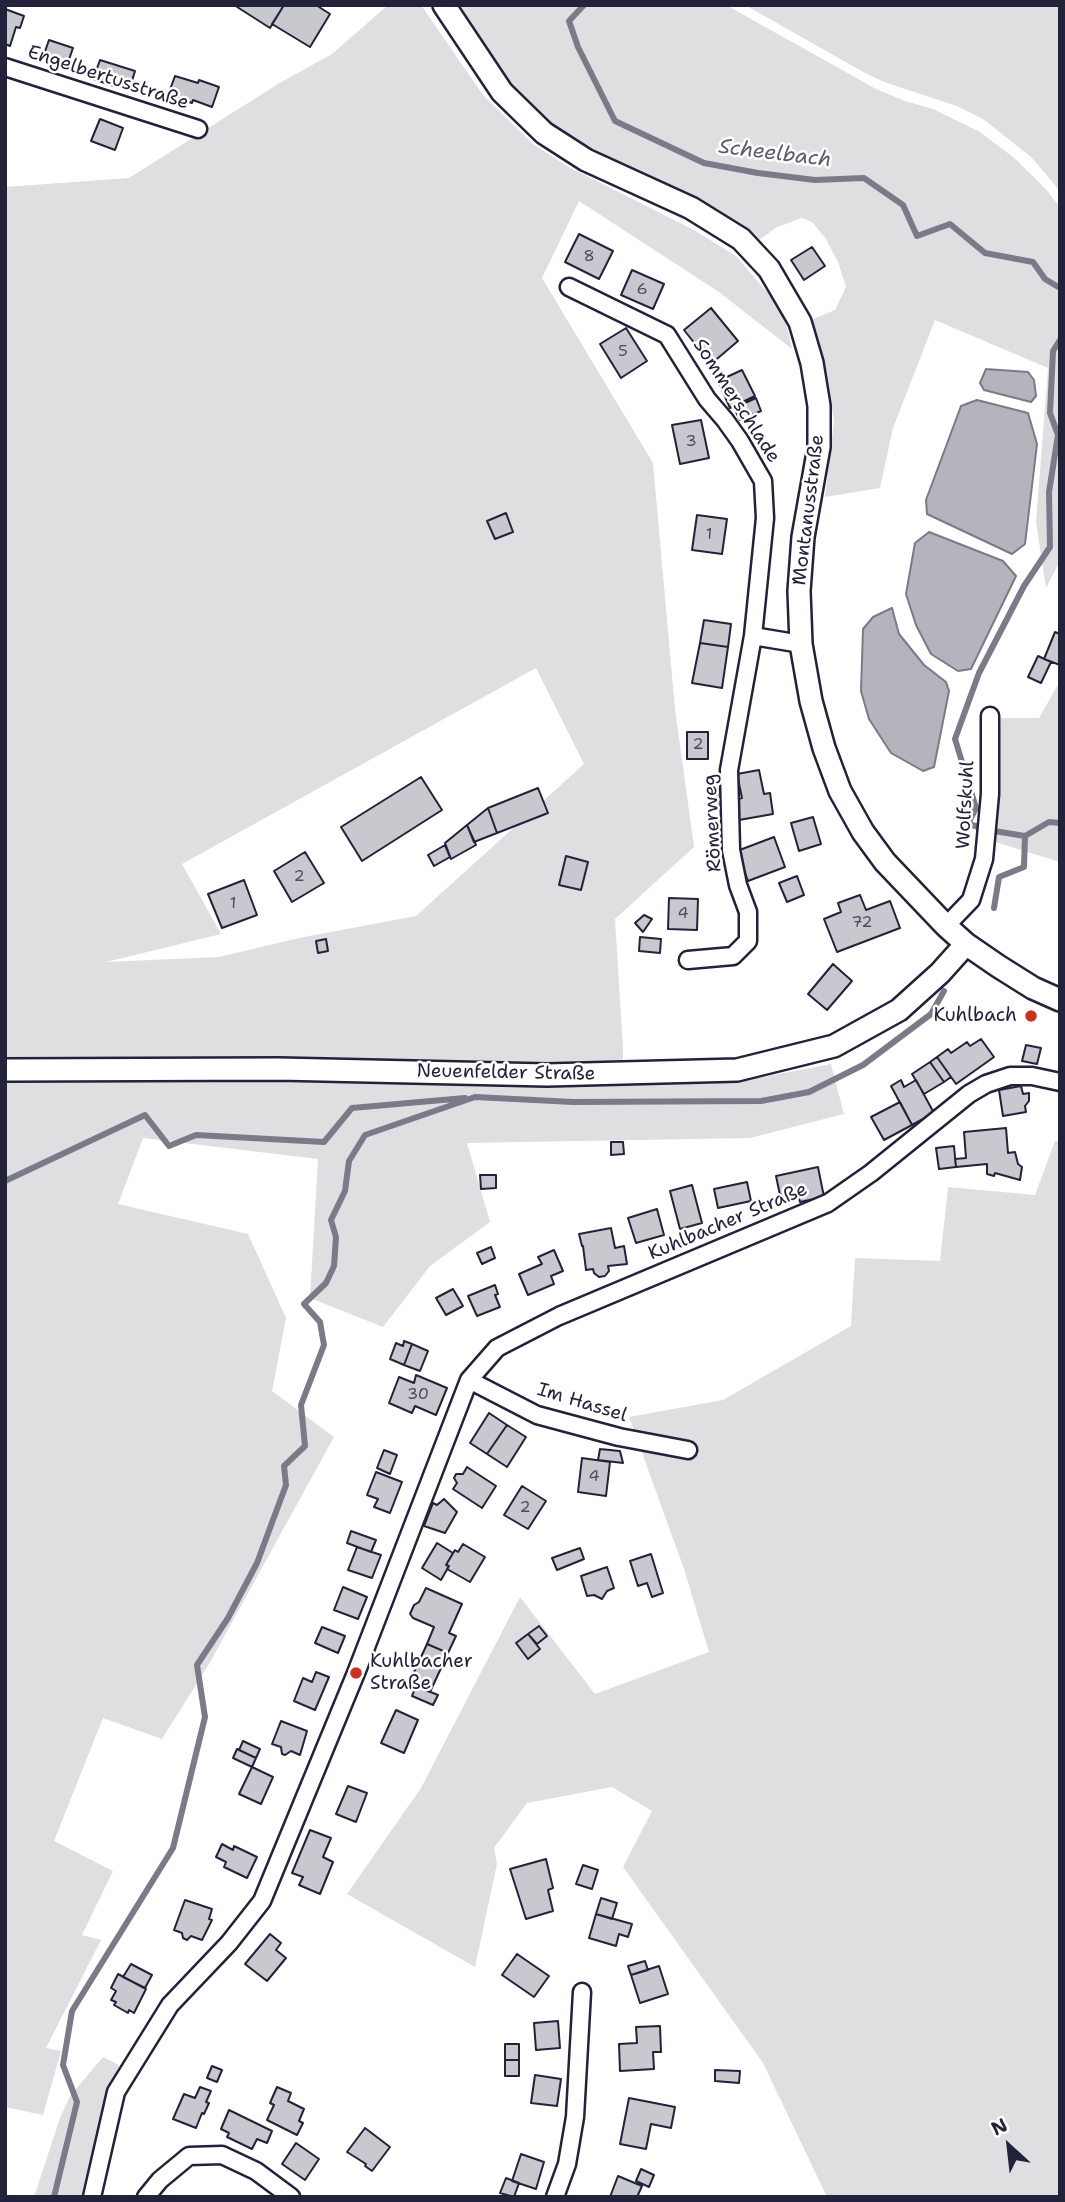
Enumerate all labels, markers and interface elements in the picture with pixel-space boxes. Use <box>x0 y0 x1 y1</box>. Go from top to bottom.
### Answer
street label: Engelbertusstraße <box>24 41 192 115</box>
water label: Scheelbach <box>717 135 833 173</box>
house number: 8 <box>583 247 595 267</box>
house number: 6 <box>636 280 648 300</box>
street label: Sommerschlade <box>688 335 784 467</box>
house number: 5 <box>618 342 628 362</box>
house number: 3 <box>685 432 697 452</box>
street label: Montanusstraße <box>788 433 830 587</box>
house number: 1 <box>706 525 712 545</box>
house number: 2 <box>692 735 704 755</box>
street label: Wolfskuhl <box>952 760 980 850</box>
street label: Römerweg <box>699 773 727 873</box>
house number: 2 <box>293 867 305 887</box>
house number: 1 <box>230 894 236 914</box>
house number: 4 <box>677 904 689 924</box>
house number: 72 <box>851 913 873 933</box>
place label: Kuhlbach <box>933 1005 1017 1027</box>
marker: Kuhlbach <box>1023 1008 1039 1024</box>
street label: Neuenfelder Straße <box>416 1060 596 1086</box>
street label: Kuhlbacher Straße <box>645 1178 811 1266</box>
street label: Im Hassel <box>534 1379 630 1427</box>
house number: 30 <box>407 1385 429 1405</box>
house number: 4 <box>588 1467 600 1487</box>
house number: 2 <box>519 1498 531 1518</box>
place label: Kuhlbacher Straße <box>370 1651 473 1695</box>
marker: Kuhlbacher Straße <box>348 1665 364 1681</box>
north arrow <box>974 2111 1044 2181</box>
text: N <box>987 2112 1012 2141</box>

